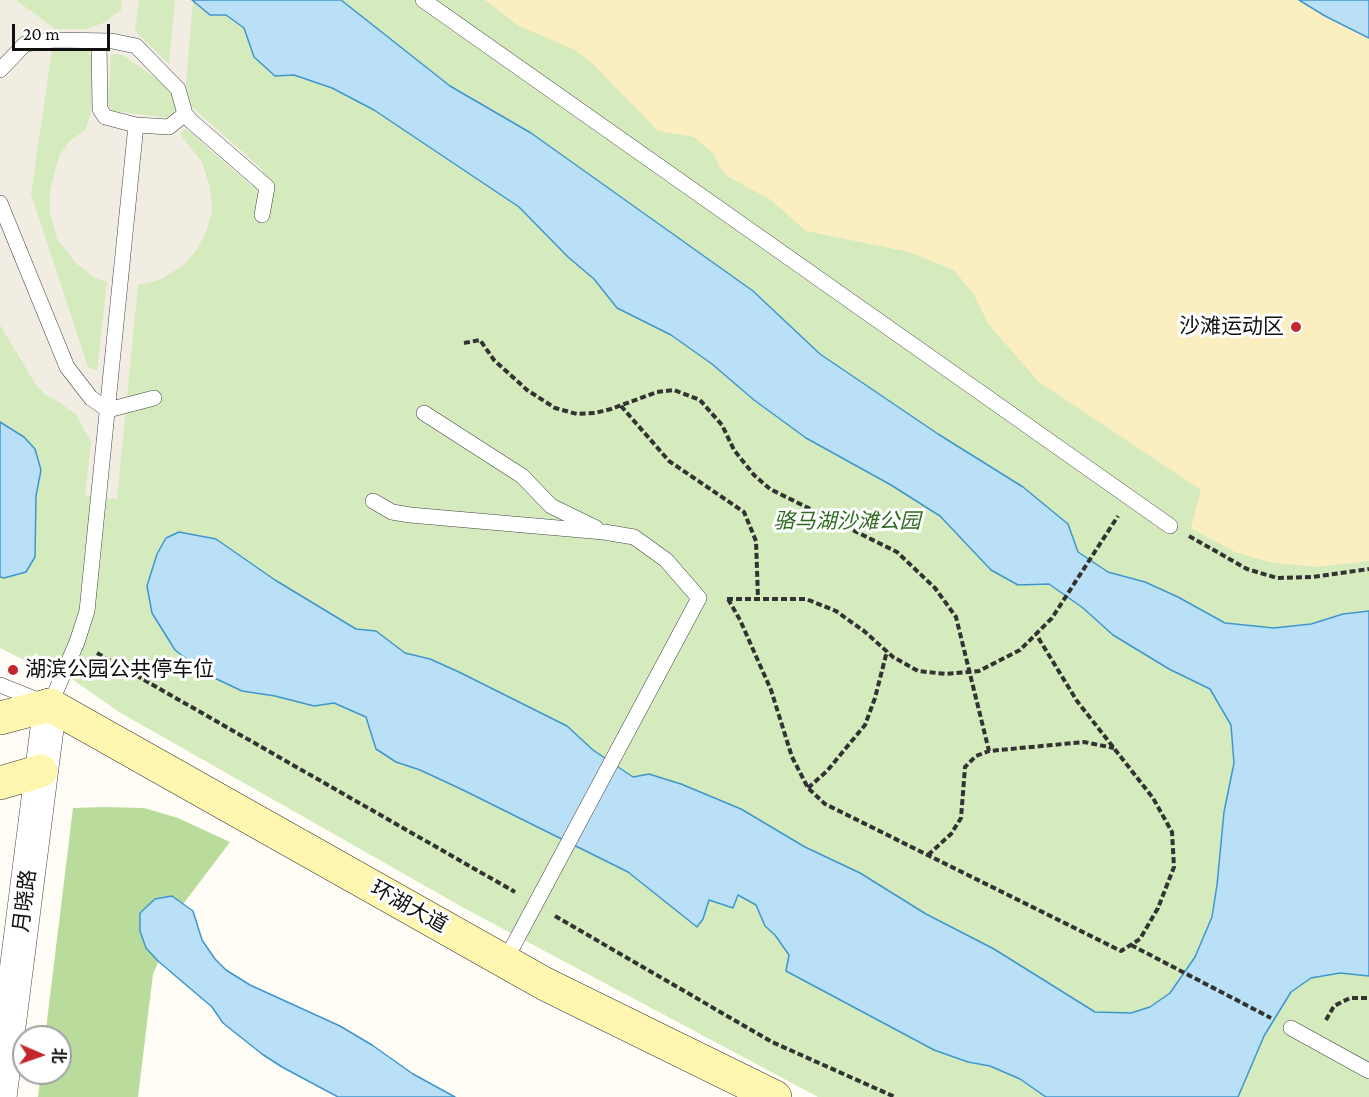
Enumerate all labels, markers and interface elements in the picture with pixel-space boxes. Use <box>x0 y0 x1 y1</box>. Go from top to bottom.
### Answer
scale bar <box>15 12 112 50</box>
text: 20 m <box>23 24 60 44</box>
place label: 沙滩运动区 <box>1179 314 1284 340</box>
marker: 沙滩运动区 <box>1289 320 1303 334</box>
park label: 骆马湖沙滩公园 <box>774 509 920 535</box>
place label: 湖滨公园公共停车位 <box>25 657 214 683</box>
marker: 湖滨公园公共停车位 <box>6 663 20 677</box>
street label: 月晓路 <box>9 868 41 934</box>
street label: 环湖大道 <box>366 876 452 938</box>
north arrow <box>12 1025 72 1085</box>
text: 北 <box>50 1047 67 1064</box>

